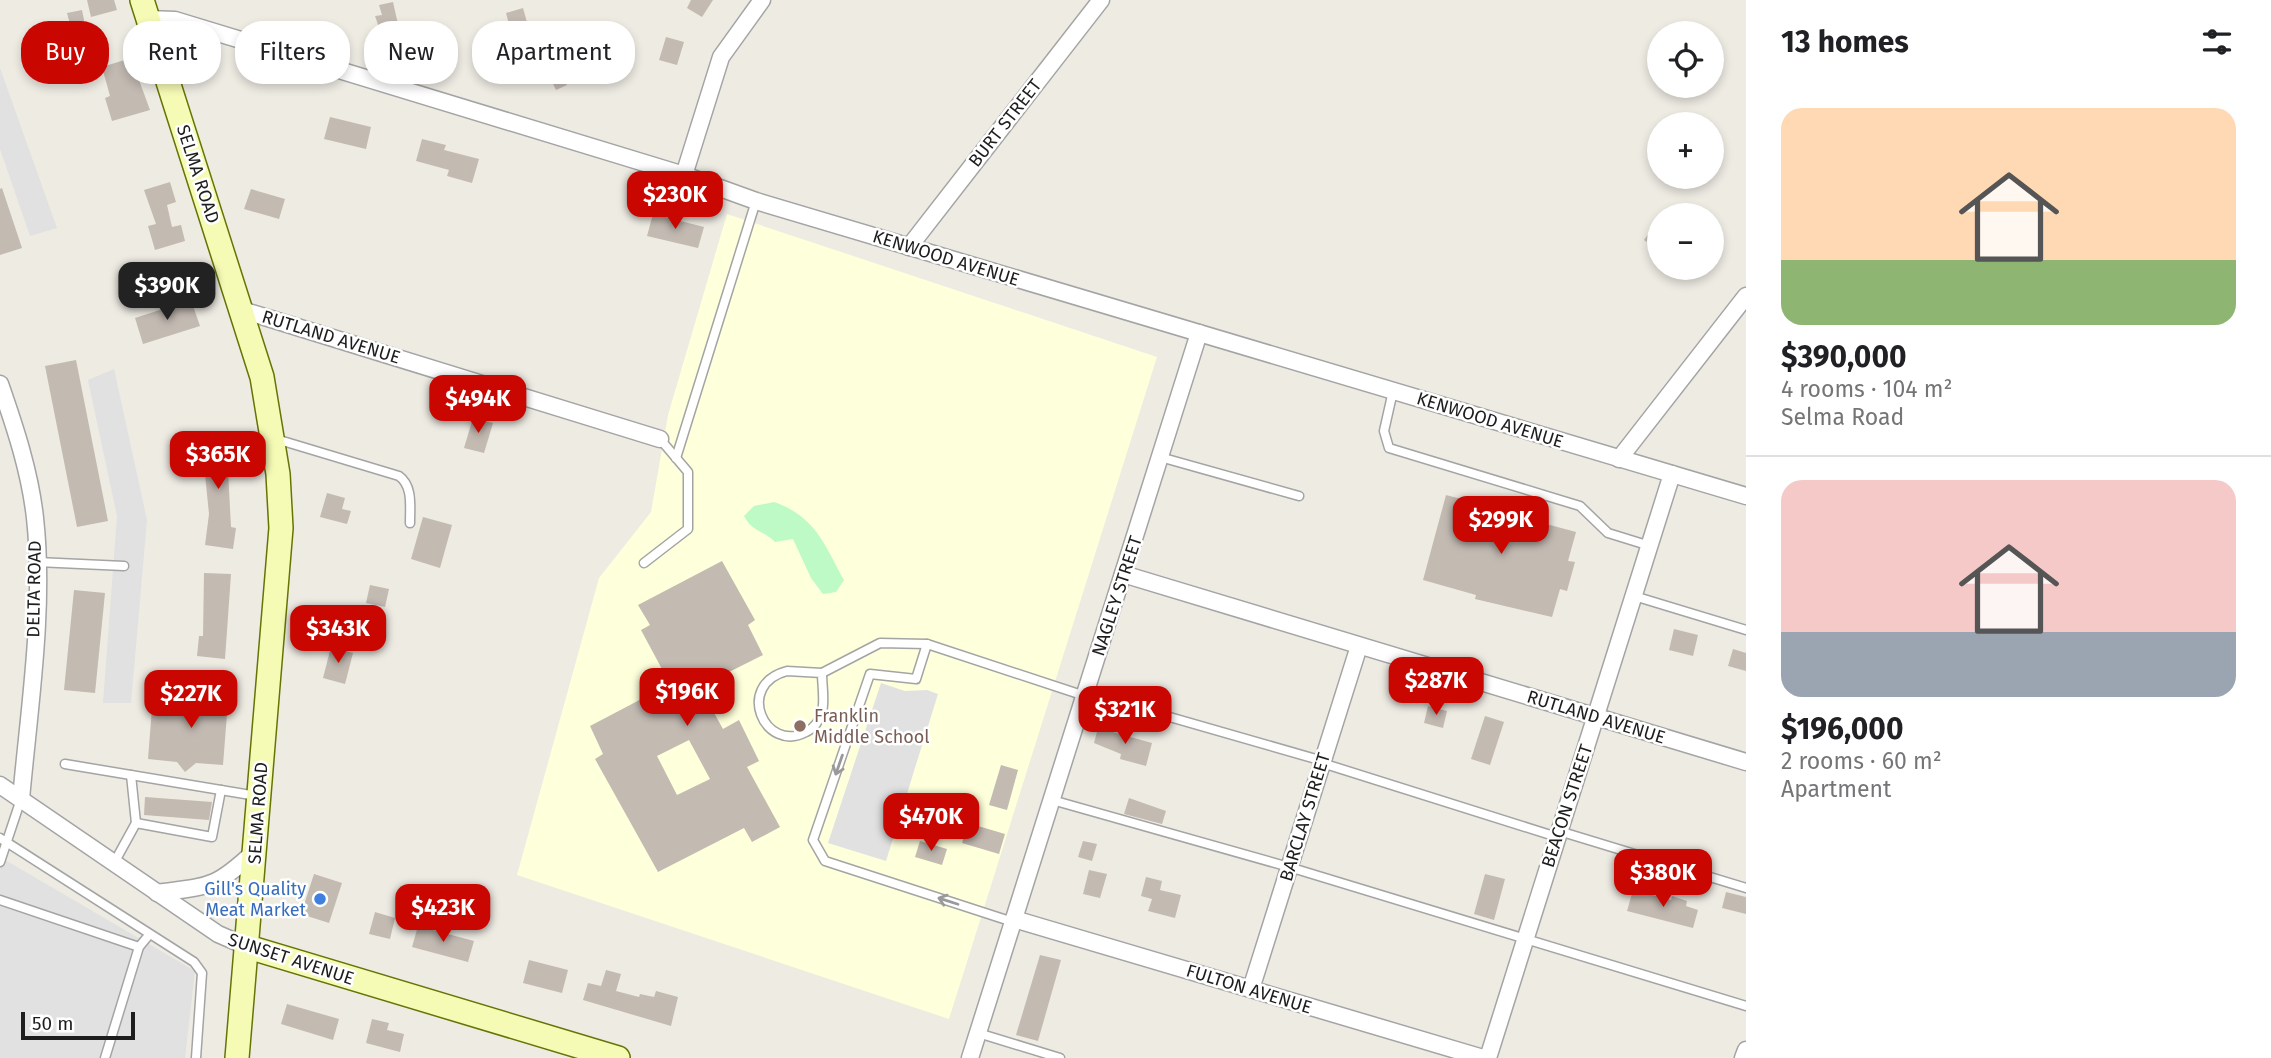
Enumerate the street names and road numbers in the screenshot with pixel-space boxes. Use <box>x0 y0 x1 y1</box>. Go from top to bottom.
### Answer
street label: BURT STREET <box>964 74 1047 171</box>
street label: SELMA ROAD <box>172 122 224 226</box>
street label: KENWOOD AVENUE <box>870 225 1022 291</box>
street label: RUTLAND AVENUE <box>259 306 403 368</box>
street label: KENWOOD AVENUE <box>1414 387 1566 453</box>
street label: NAGLEY STREET <box>1087 532 1147 659</box>
street label: DELTA ROAD <box>22 540 46 638</box>
street label: RUTLAND AVENUE <box>1524 686 1668 748</box>
street label: BEACON STREET <box>1537 741 1597 870</box>
street label: BARCLAY STREET <box>1275 749 1335 884</box>
street label: SELMA ROAD <box>243 761 273 865</box>
street label: SUNSET AVENUE <box>225 928 357 990</box>
street label: FULTON AVENUE <box>1184 959 1314 1019</box>

